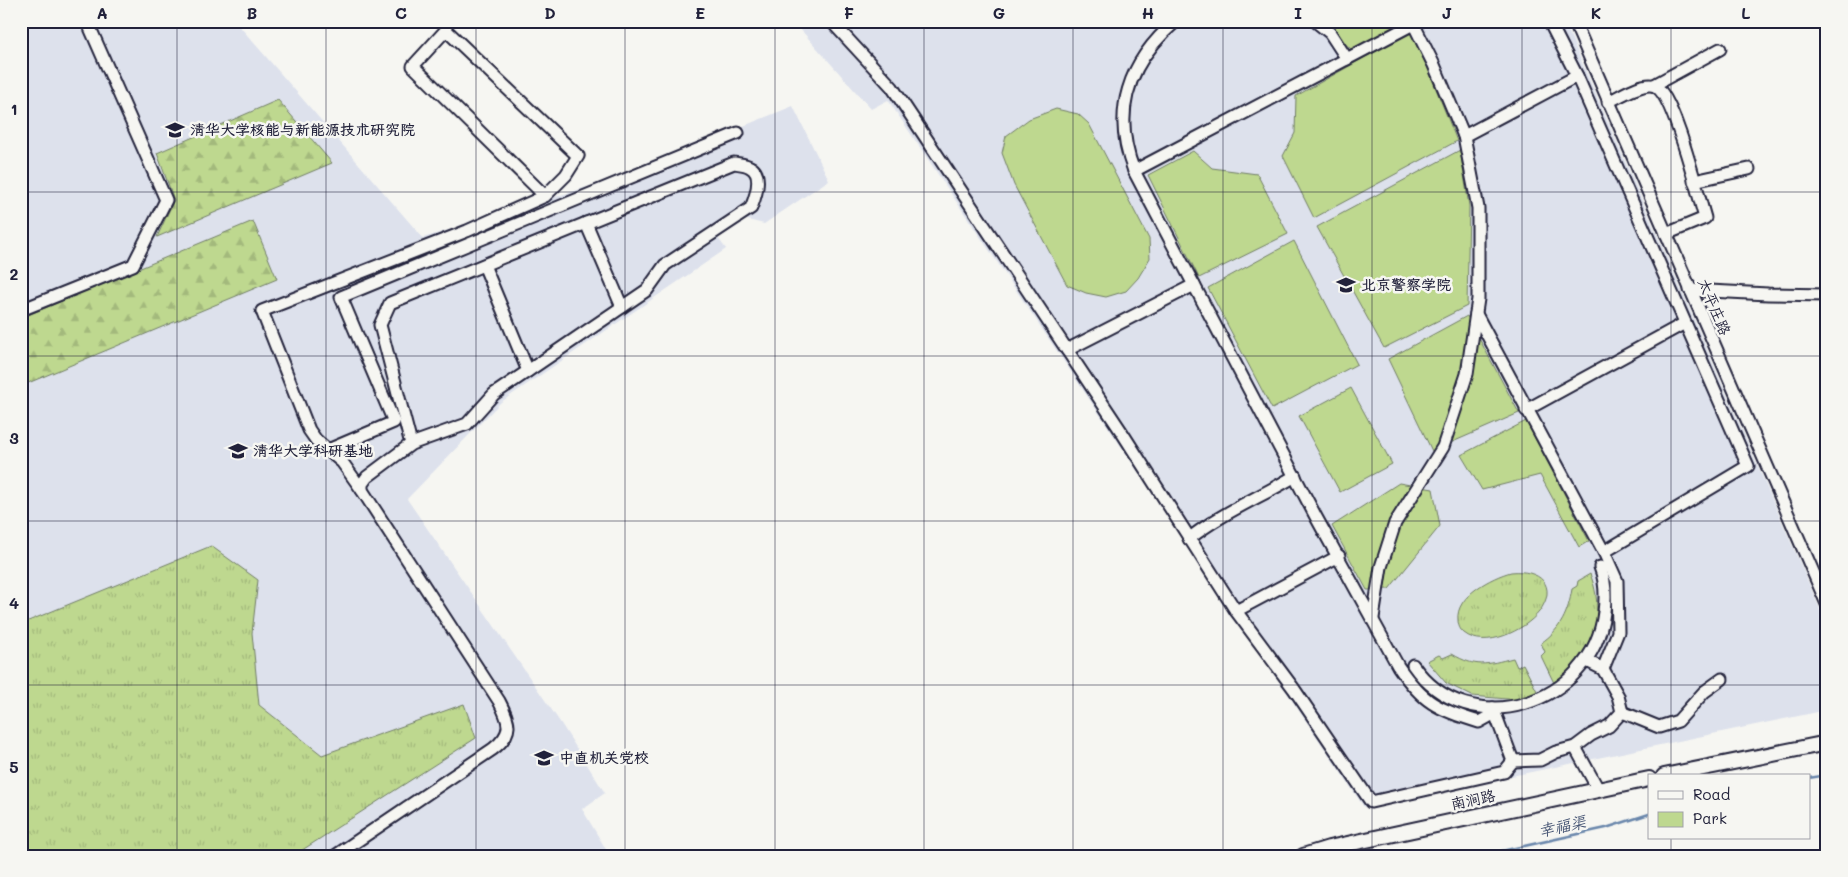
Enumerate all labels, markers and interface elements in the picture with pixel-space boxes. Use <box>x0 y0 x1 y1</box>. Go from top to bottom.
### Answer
text: A <box>96 2 108 23</box>
text: B <box>247 2 257 23</box>
text: C <box>395 2 407 23</box>
text: D <box>544 2 556 23</box>
text: E <box>695 2 705 23</box>
text: F <box>844 2 854 23</box>
text: G <box>993 2 1005 23</box>
text: H <box>1142 2 1154 23</box>
text: I <box>1294 2 1302 23</box>
text: J <box>1442 2 1452 23</box>
text: K <box>1591 2 1601 23</box>
text: L <box>1741 2 1751 23</box>
text: 1 <box>10 98 18 119</box>
school or university icon: 清华大学核能与新能源技术研究院 <box>164 119 186 141</box>
place label: 清华大学核能与新能源技术研究院 <box>190 119 415 139</box>
text: 2 <box>10 263 19 284</box>
school or university icon: 北京警察学院 <box>1335 274 1357 296</box>
place label: 北京警察学院 <box>1361 274 1451 294</box>
street label: 太平庄路 <box>1694 275 1736 338</box>
text: 3 <box>9 427 19 448</box>
school or university icon: 清华大学科研基地 <box>227 440 249 462</box>
place label: 清华大学科研基地 <box>253 440 373 460</box>
text: 4 <box>9 592 19 613</box>
school or university icon: 中直机关党校 <box>533 747 555 769</box>
place label: 中直机关党校 <box>559 747 649 767</box>
text: 5 <box>9 756 19 777</box>
legend <box>1648 774 1810 840</box>
text: Road <box>1693 784 1730 804</box>
street label: 南涧路 <box>1449 785 1497 813</box>
text: Park <box>1693 808 1727 828</box>
water label: 幸福渠 <box>1536 810 1590 841</box>

